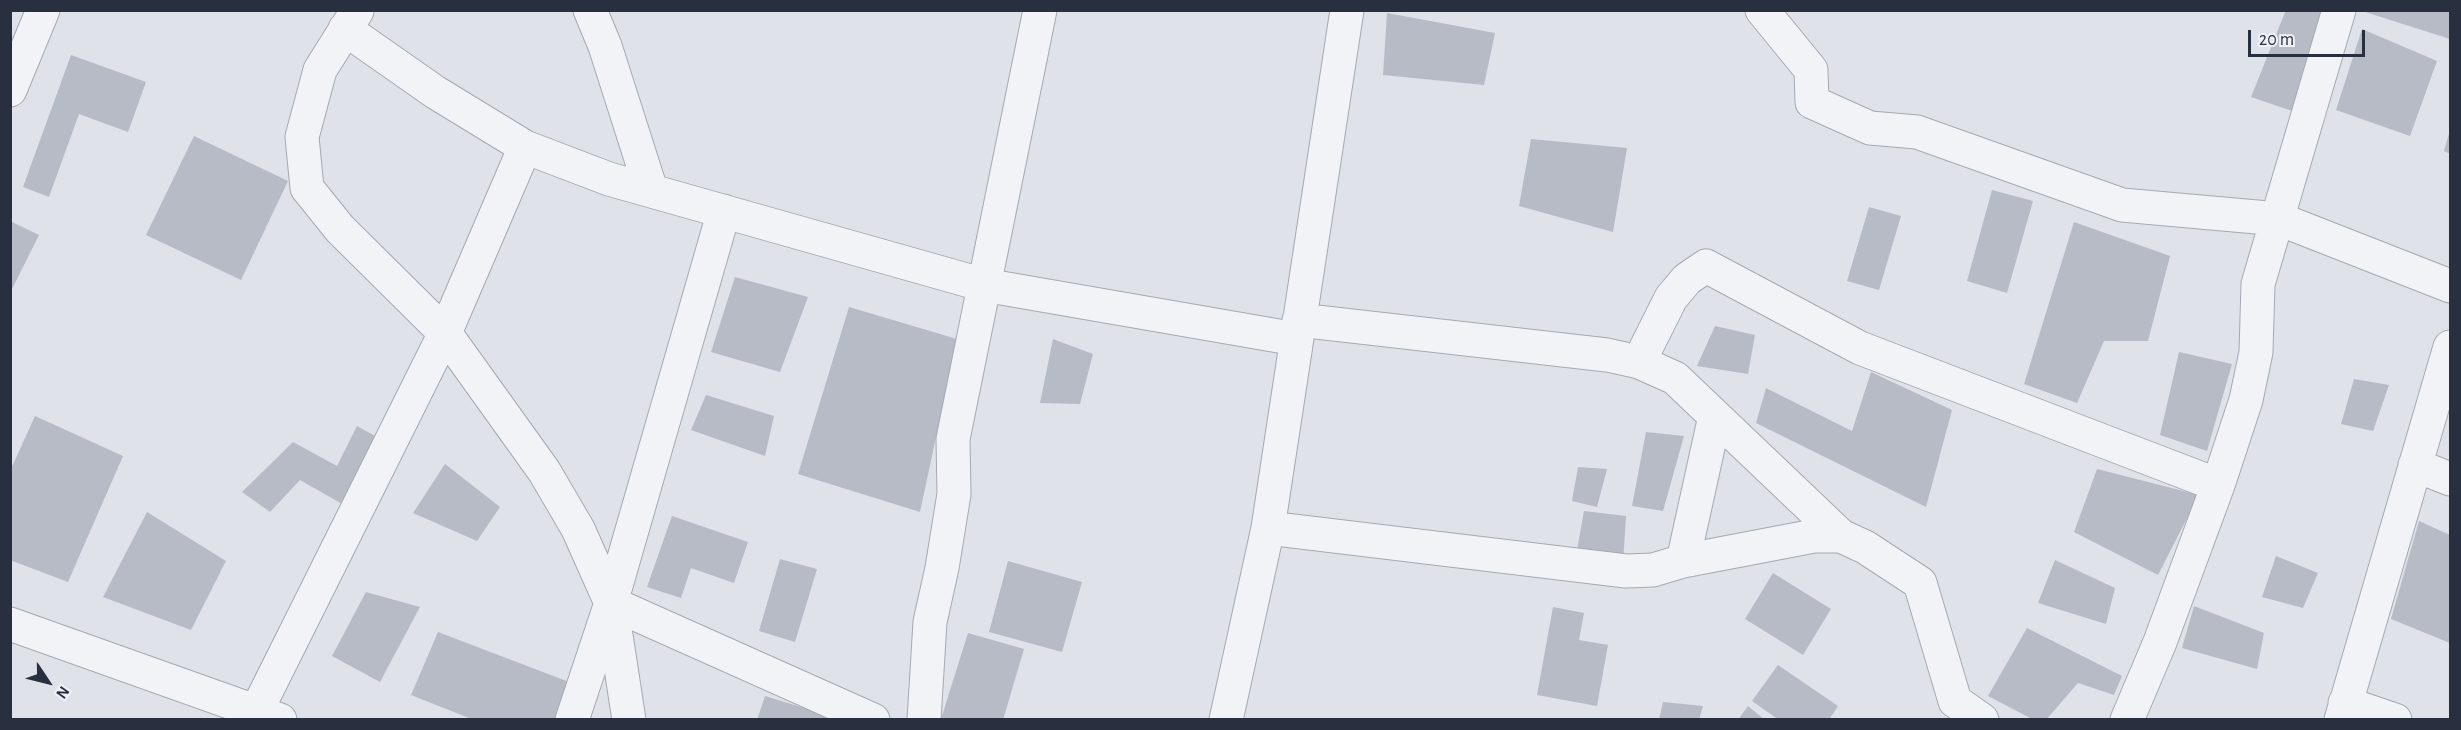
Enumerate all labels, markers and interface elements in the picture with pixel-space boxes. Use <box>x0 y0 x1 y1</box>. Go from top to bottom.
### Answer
scale bar <box>2251 18 2368 56</box>
text: 20 m <box>2259 31 2294 49</box>
north arrow <box>18 652 78 712</box>
text: N <box>53 683 72 701</box>

